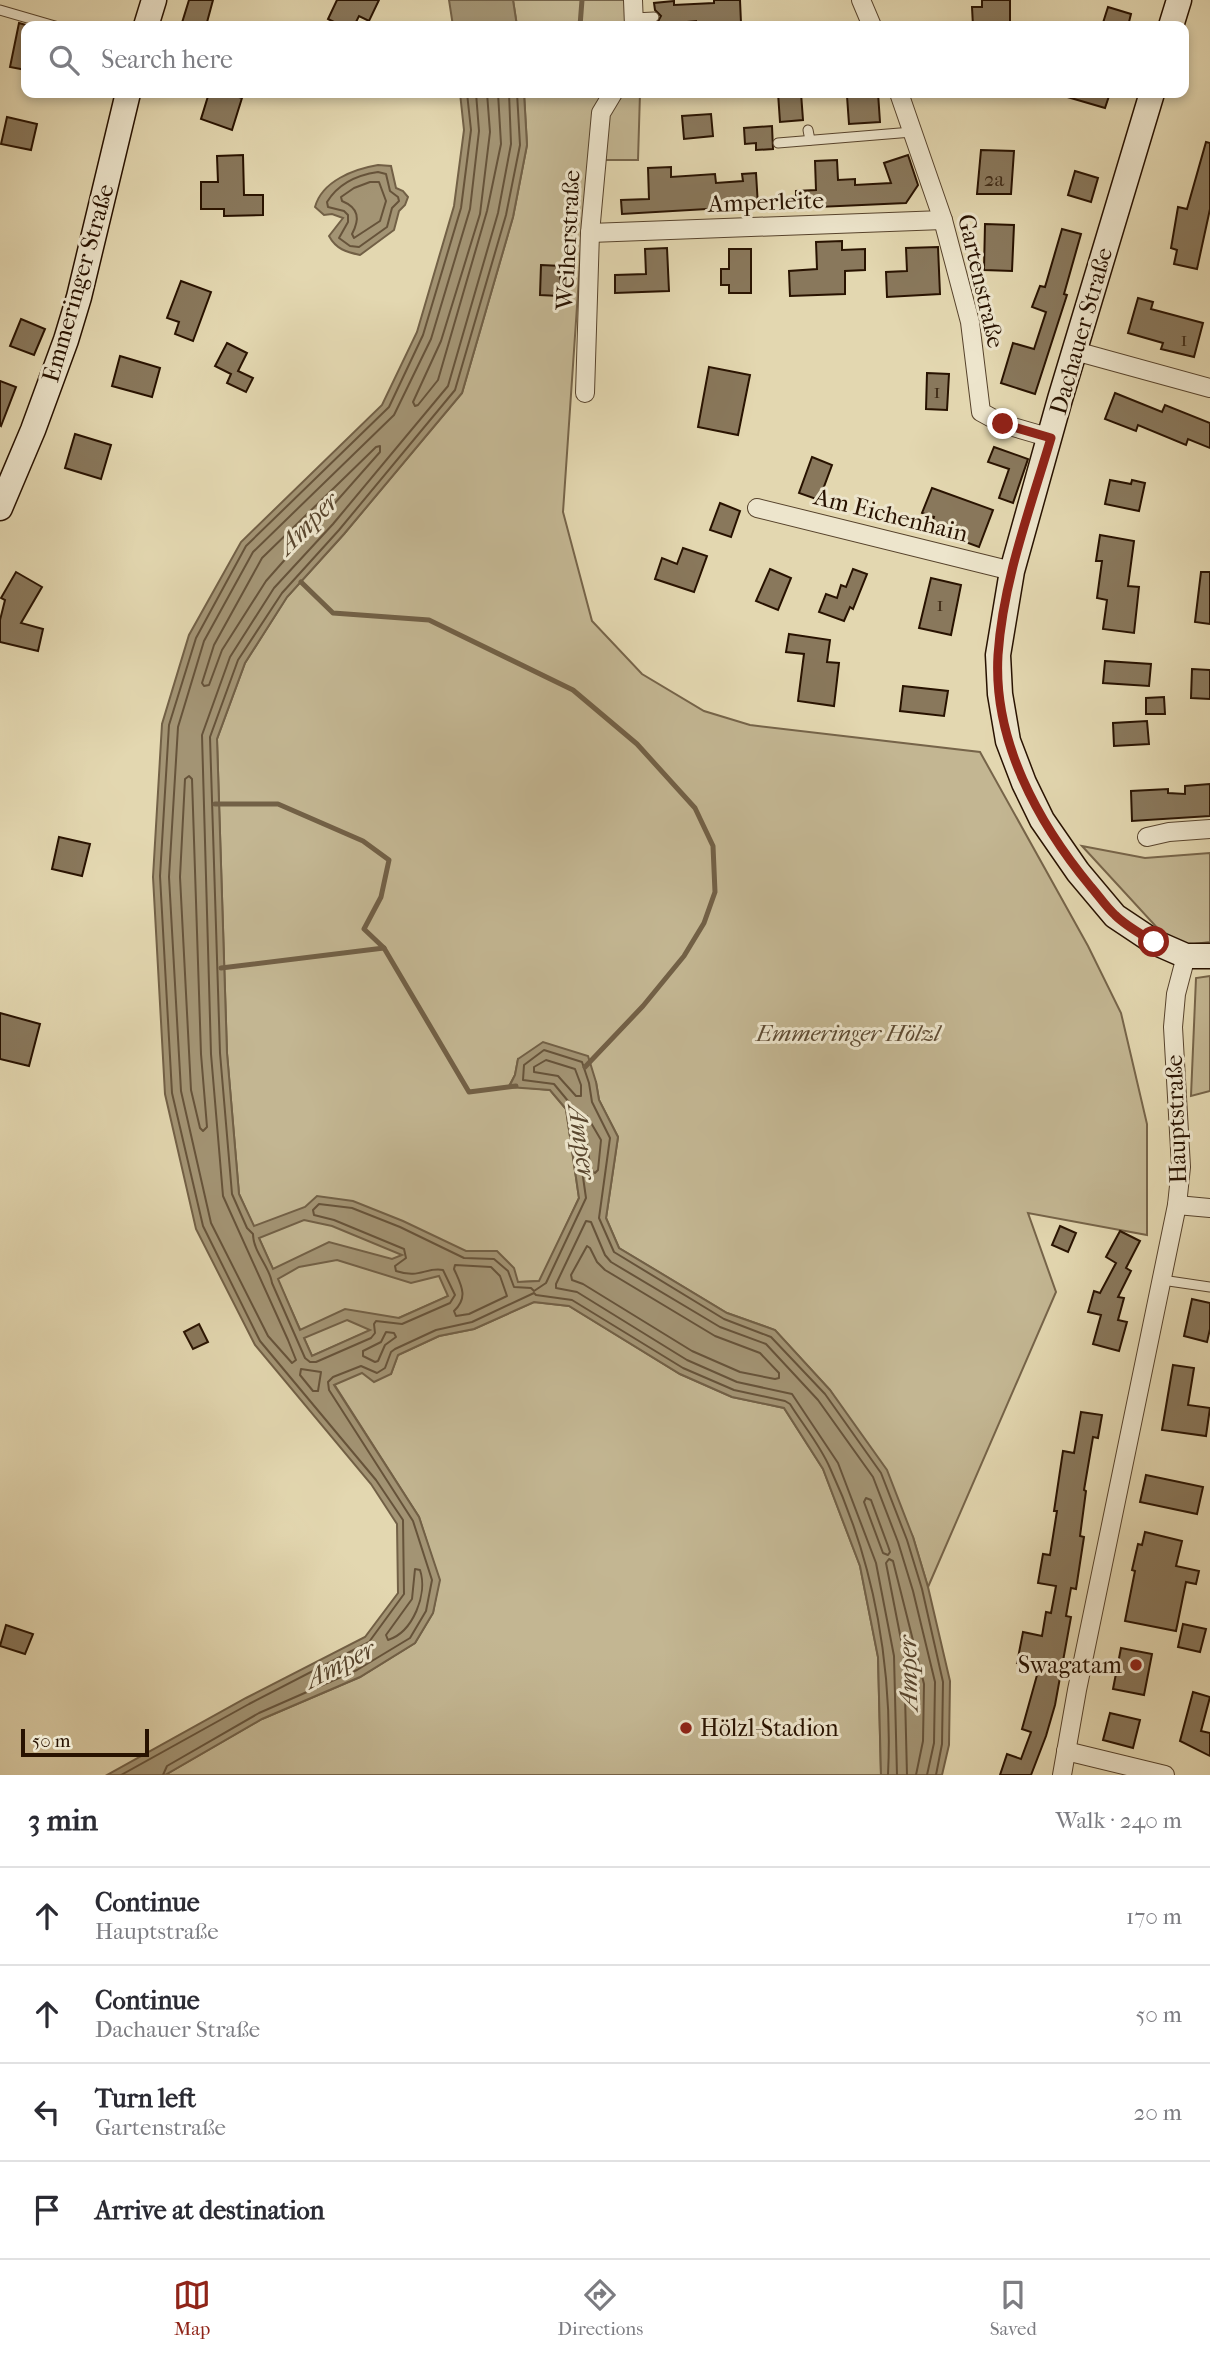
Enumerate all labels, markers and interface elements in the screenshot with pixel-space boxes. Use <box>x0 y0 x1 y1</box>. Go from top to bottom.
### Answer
search box <box>21 21 1189 98</box>
icon: search <box>45 41 83 79</box>
text: Search here <box>101 44 233 75</box>
house number: 2a <box>984 167 1005 191</box>
street label: Weiherstraße <box>550 169 586 312</box>
street label: Emmeringer Straße <box>36 181 120 385</box>
street label: Amperleite <box>706 186 825 218</box>
street label: Gartenstraße <box>952 211 1010 351</box>
street label: Dachauer Straße <box>1044 244 1118 418</box>
house number: 1 <box>1180 327 1188 351</box>
house number: 1 <box>933 379 941 403</box>
route end <box>987 408 1018 439</box>
street label: Am Eichenhain <box>810 482 971 548</box>
water label: Amper <box>269 484 347 562</box>
house number: 1 <box>936 592 944 616</box>
route start <box>1138 926 1169 957</box>
park label: Emmeringer Hölzl <box>754 1019 943 1047</box>
street label: Hauptstraße <box>1160 1054 1192 1184</box>
water label: Amper <box>561 1100 603 1183</box>
water label: Amper <box>297 1632 382 1696</box>
water label: Amper <box>892 1633 924 1714</box>
place label: Swagatam <box>1018 1651 1122 1679</box>
marker: Swagatam <box>1128 1657 1144 1673</box>
place label: Hölzl-Stadion <box>700 1714 839 1742</box>
marker: Hölzl-Stadion <box>678 1720 694 1736</box>
scale bar <box>21 1726 149 1758</box>
text: 50 m <box>32 1730 71 1752</box>
text: 3 min <box>28 1803 98 1838</box>
text: Walk · 240 m <box>1055 1807 1182 1834</box>
text: Continue <box>95 1887 200 1918</box>
icon: ahead <box>28 1897 66 1935</box>
text: 170 m <box>1126 1903 1182 1930</box>
text: Hauptstraße <box>95 1918 219 1945</box>
text: Continue <box>95 1985 200 2016</box>
icon: ahead <box>28 1995 66 2033</box>
text: 50 m <box>1135 2001 1182 2028</box>
text: Dachauer Straße <box>95 2016 260 2043</box>
text: Turn left <box>95 2083 196 2114</box>
icon: left <box>28 2093 66 2131</box>
text: 20 m <box>1133 2099 1182 2126</box>
text: Gartenstraße <box>95 2114 226 2141</box>
icon: arrive <box>28 2191 66 2229</box>
text: Arrive at destination <box>95 2195 325 2226</box>
tab: Map <box>173 2276 211 2340</box>
tab: Directions <box>558 2276 643 2340</box>
tab: Saved <box>990 2276 1037 2340</box>

